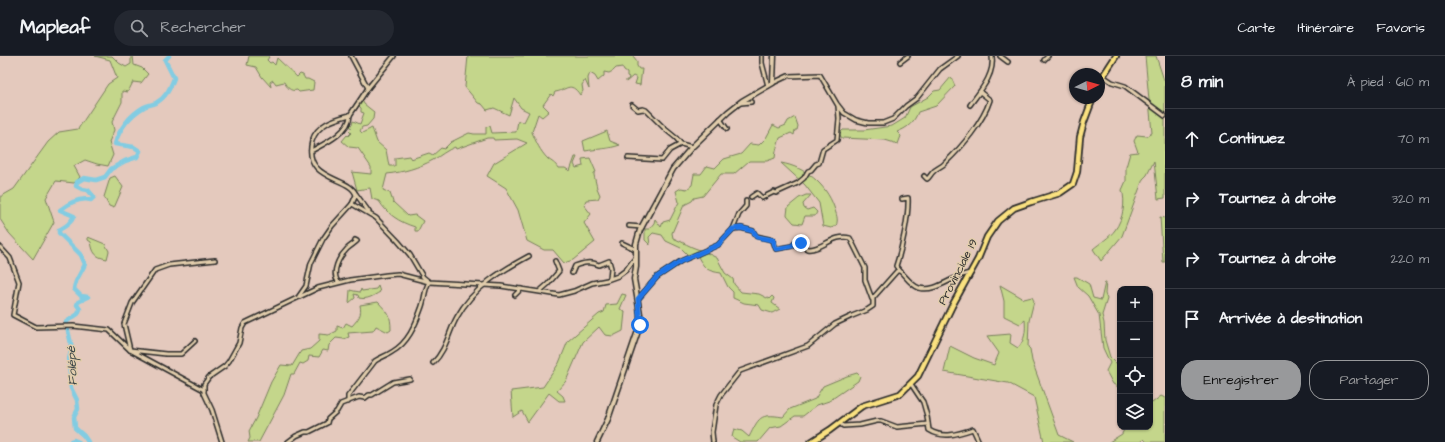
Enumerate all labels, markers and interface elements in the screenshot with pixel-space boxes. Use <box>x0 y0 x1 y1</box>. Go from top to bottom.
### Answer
search box <box>114 10 394 46</box>
text: Mapleaf <box>20 14 90 41</box>
icon: search <box>128 17 150 39</box>
text: Rechercher <box>160 17 246 38</box>
text: Carte <box>1237 18 1275 38</box>
text: Itinéraire <box>1297 18 1354 38</box>
text: Favoris <box>1376 18 1425 38</box>
north arrow <box>1069 68 1105 104</box>
text: 8 min <box>1181 70 1223 94</box>
text: À pied · 610 m <box>1347 73 1429 91</box>
icon: ahead <box>1181 128 1203 150</box>
text: Continuez <box>1219 128 1285 149</box>
text: 70 m <box>1397 130 1429 148</box>
icon: right <box>1181 188 1203 210</box>
text: Tournez à droite <box>1219 188 1336 209</box>
text: 320 m <box>1391 190 1429 208</box>
route end <box>792 234 810 252</box>
street label: Provinciale 19 <box>934 236 982 308</box>
icon: right <box>1181 248 1203 270</box>
text: Tournez à droite <box>1219 248 1336 269</box>
text: 220 m <box>1391 250 1429 268</box>
map controls <box>1117 286 1153 430</box>
button: + <box>1117 286 1153 322</box>
icon: arrive <box>1181 308 1203 330</box>
text: Arrivée à destination <box>1219 308 1362 329</box>
route start <box>631 316 649 334</box>
button: − <box>1117 322 1153 358</box>
water label: Folépé <box>62 345 82 386</box>
button: locate <box>1117 358 1153 394</box>
button: Enregistrer <box>1181 360 1301 400</box>
button: Partager <box>1309 360 1429 400</box>
button: layers <box>1117 394 1153 430</box>

